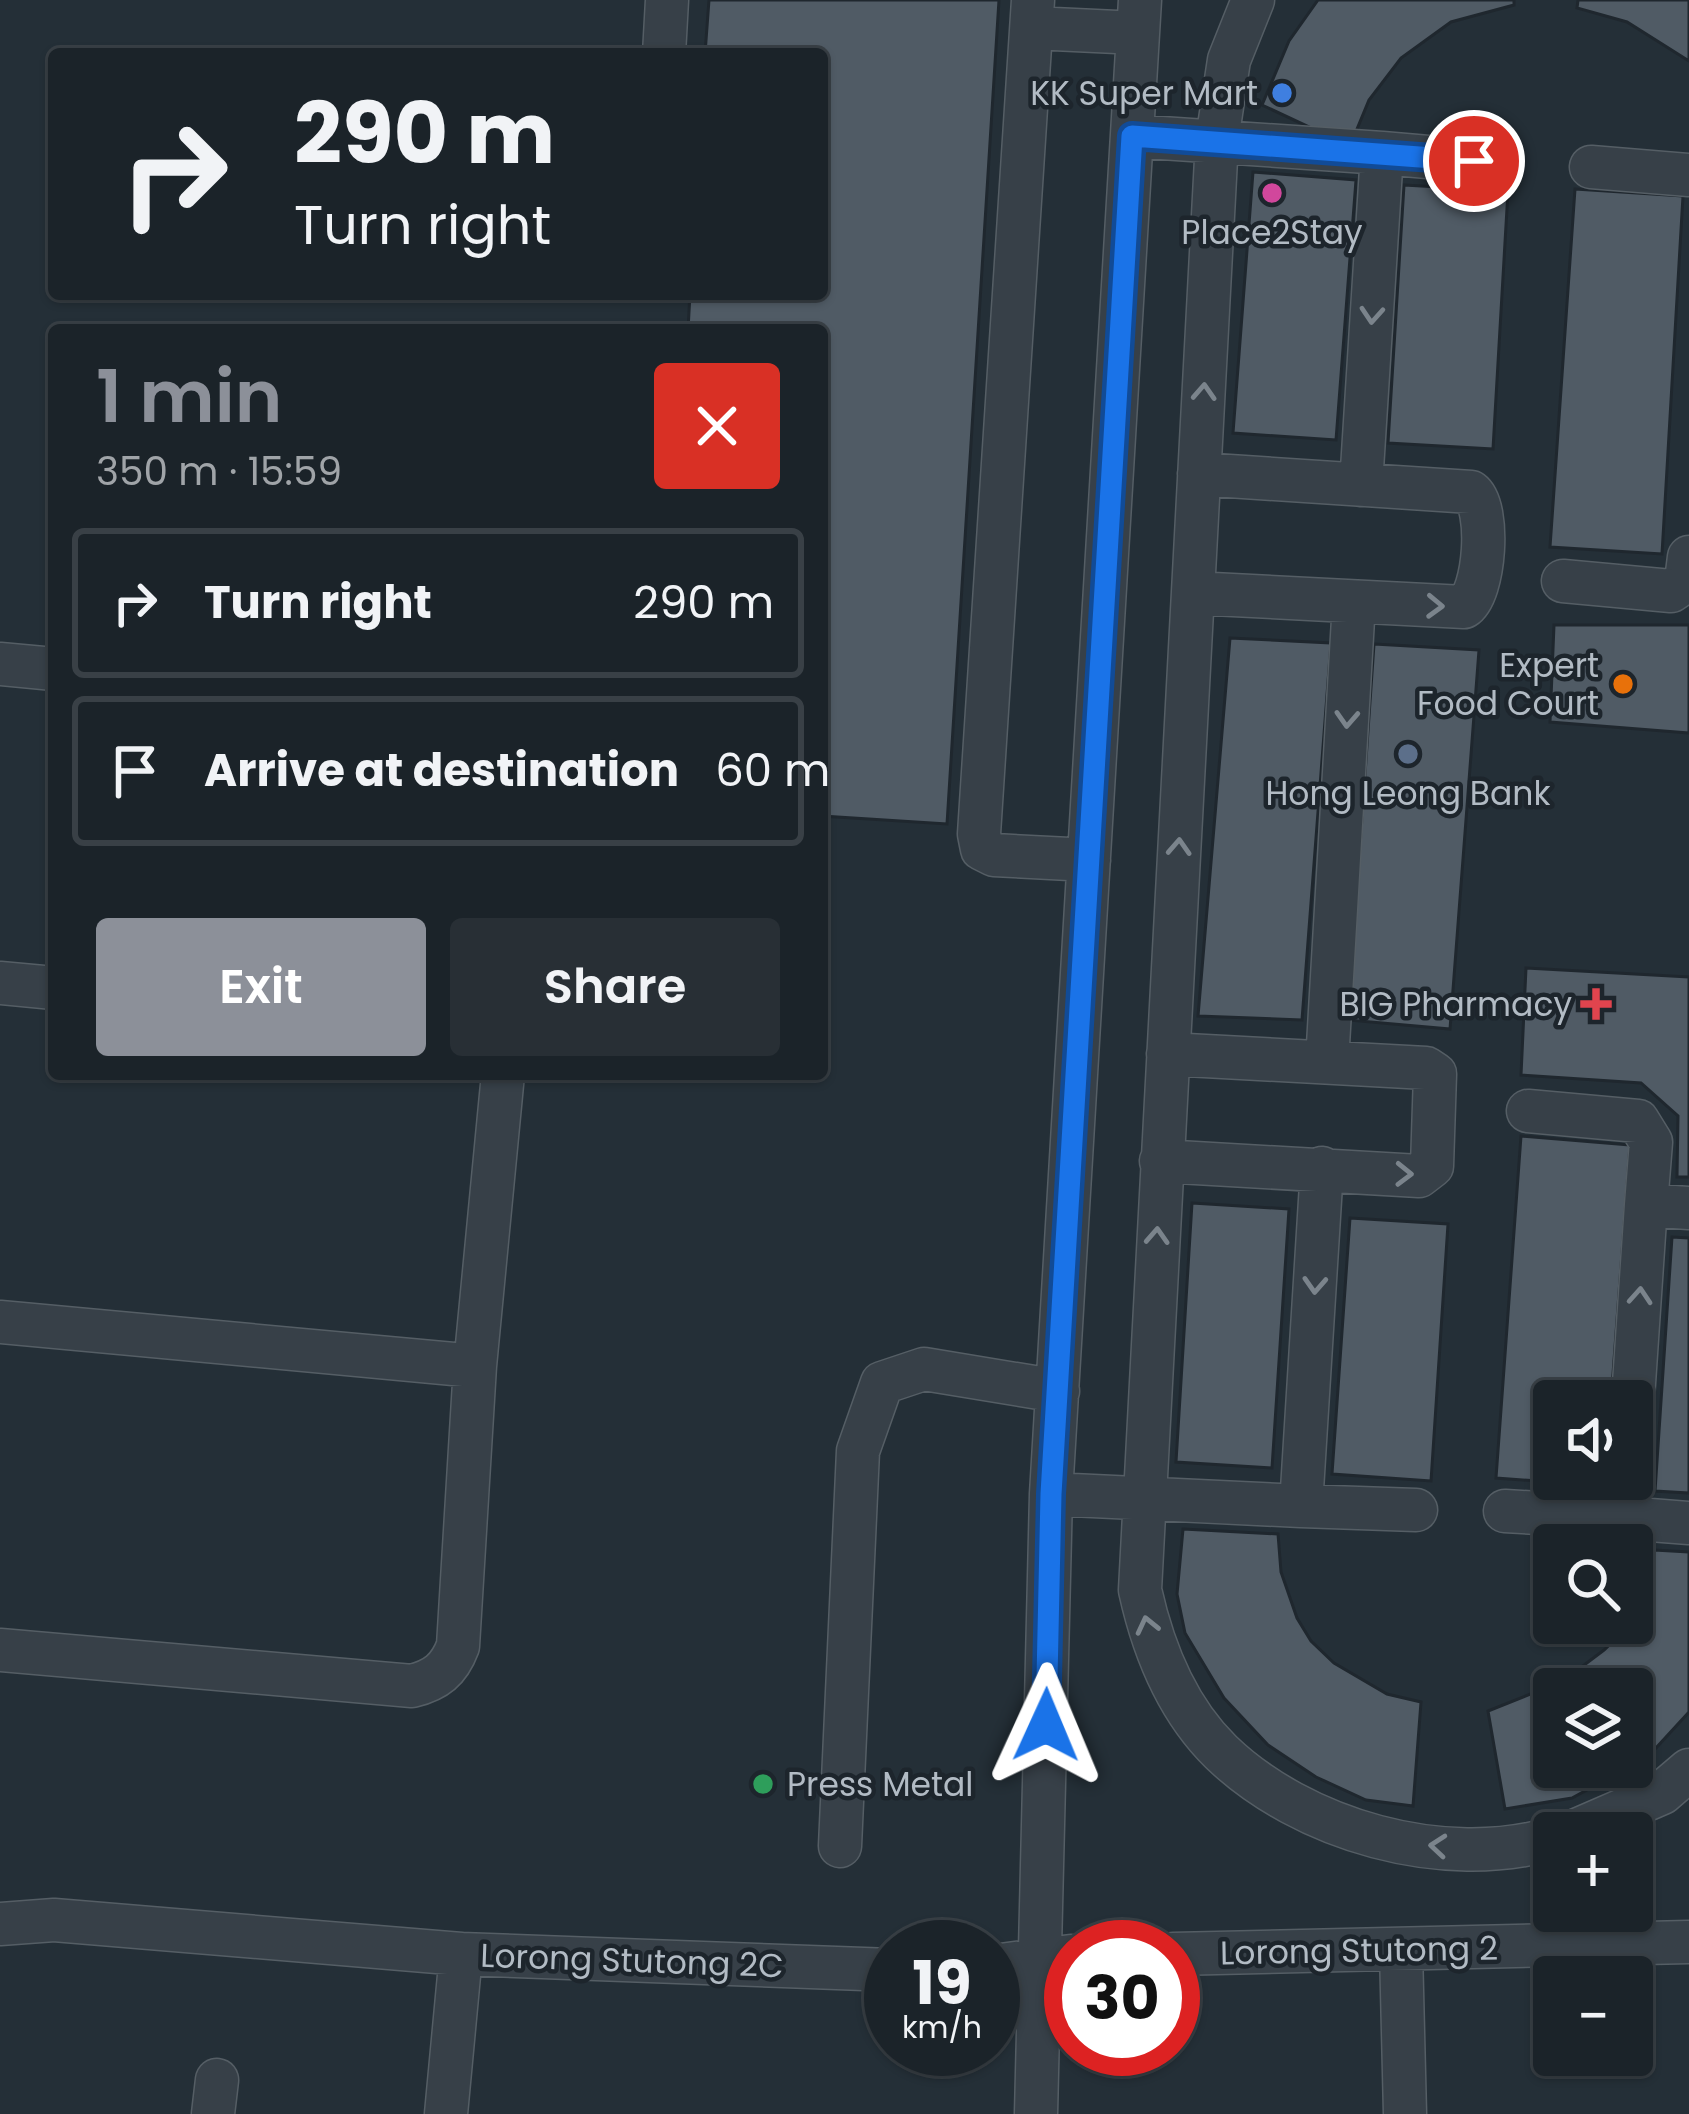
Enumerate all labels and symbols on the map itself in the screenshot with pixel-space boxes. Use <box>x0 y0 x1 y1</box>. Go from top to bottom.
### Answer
place label: KK Super Mart <box>1030 70 1258 117</box>
marker: KK Super Mart <box>1269 80 1295 106</box>
pin <box>1423 110 1525 212</box>
marker: Place2Stay <box>1259 180 1285 206</box>
place label: Place2Stay <box>1181 209 1363 256</box>
one-way arrow <box>1359 306 1385 325</box>
one-way arrow <box>1191 382 1217 401</box>
one-way arrow <box>1426 593 1445 619</box>
place label: Expert Food Court <box>1417 642 1599 727</box>
marker: Expert Food Court <box>1610 671 1636 697</box>
one-way arrow <box>1335 710 1361 729</box>
marker: Hong Leong Bank <box>1395 741 1421 767</box>
place label: Hong Leong Bank <box>1266 770 1550 817</box>
one-way arrow <box>1166 837 1192 855</box>
place label: BIG Pharmacy <box>1339 981 1572 1028</box>
marker: BIG Pharmacy <box>1583 991 1609 1017</box>
one-way arrow <box>1395 1160 1413 1186</box>
one-way arrow <box>1144 1226 1170 1245</box>
one-way arrow <box>1302 1276 1328 1295</box>
one-way arrow <box>1627 1286 1653 1305</box>
one-way arrow <box>1136 1615 1161 1635</box>
position arrow <box>983 1662 1109 1788</box>
place label: Press Metal <box>787 1761 973 1808</box>
marker: Press Metal <box>750 1771 776 1797</box>
one-way arrow <box>1428 1834 1447 1859</box>
speed limit sign: 30 <box>1044 1920 1200 2076</box>
street label: Lorong Stutong 2 <box>1220 1925 1498 1976</box>
street label: Lorong Stutong 2C <box>480 1932 784 1989</box>

